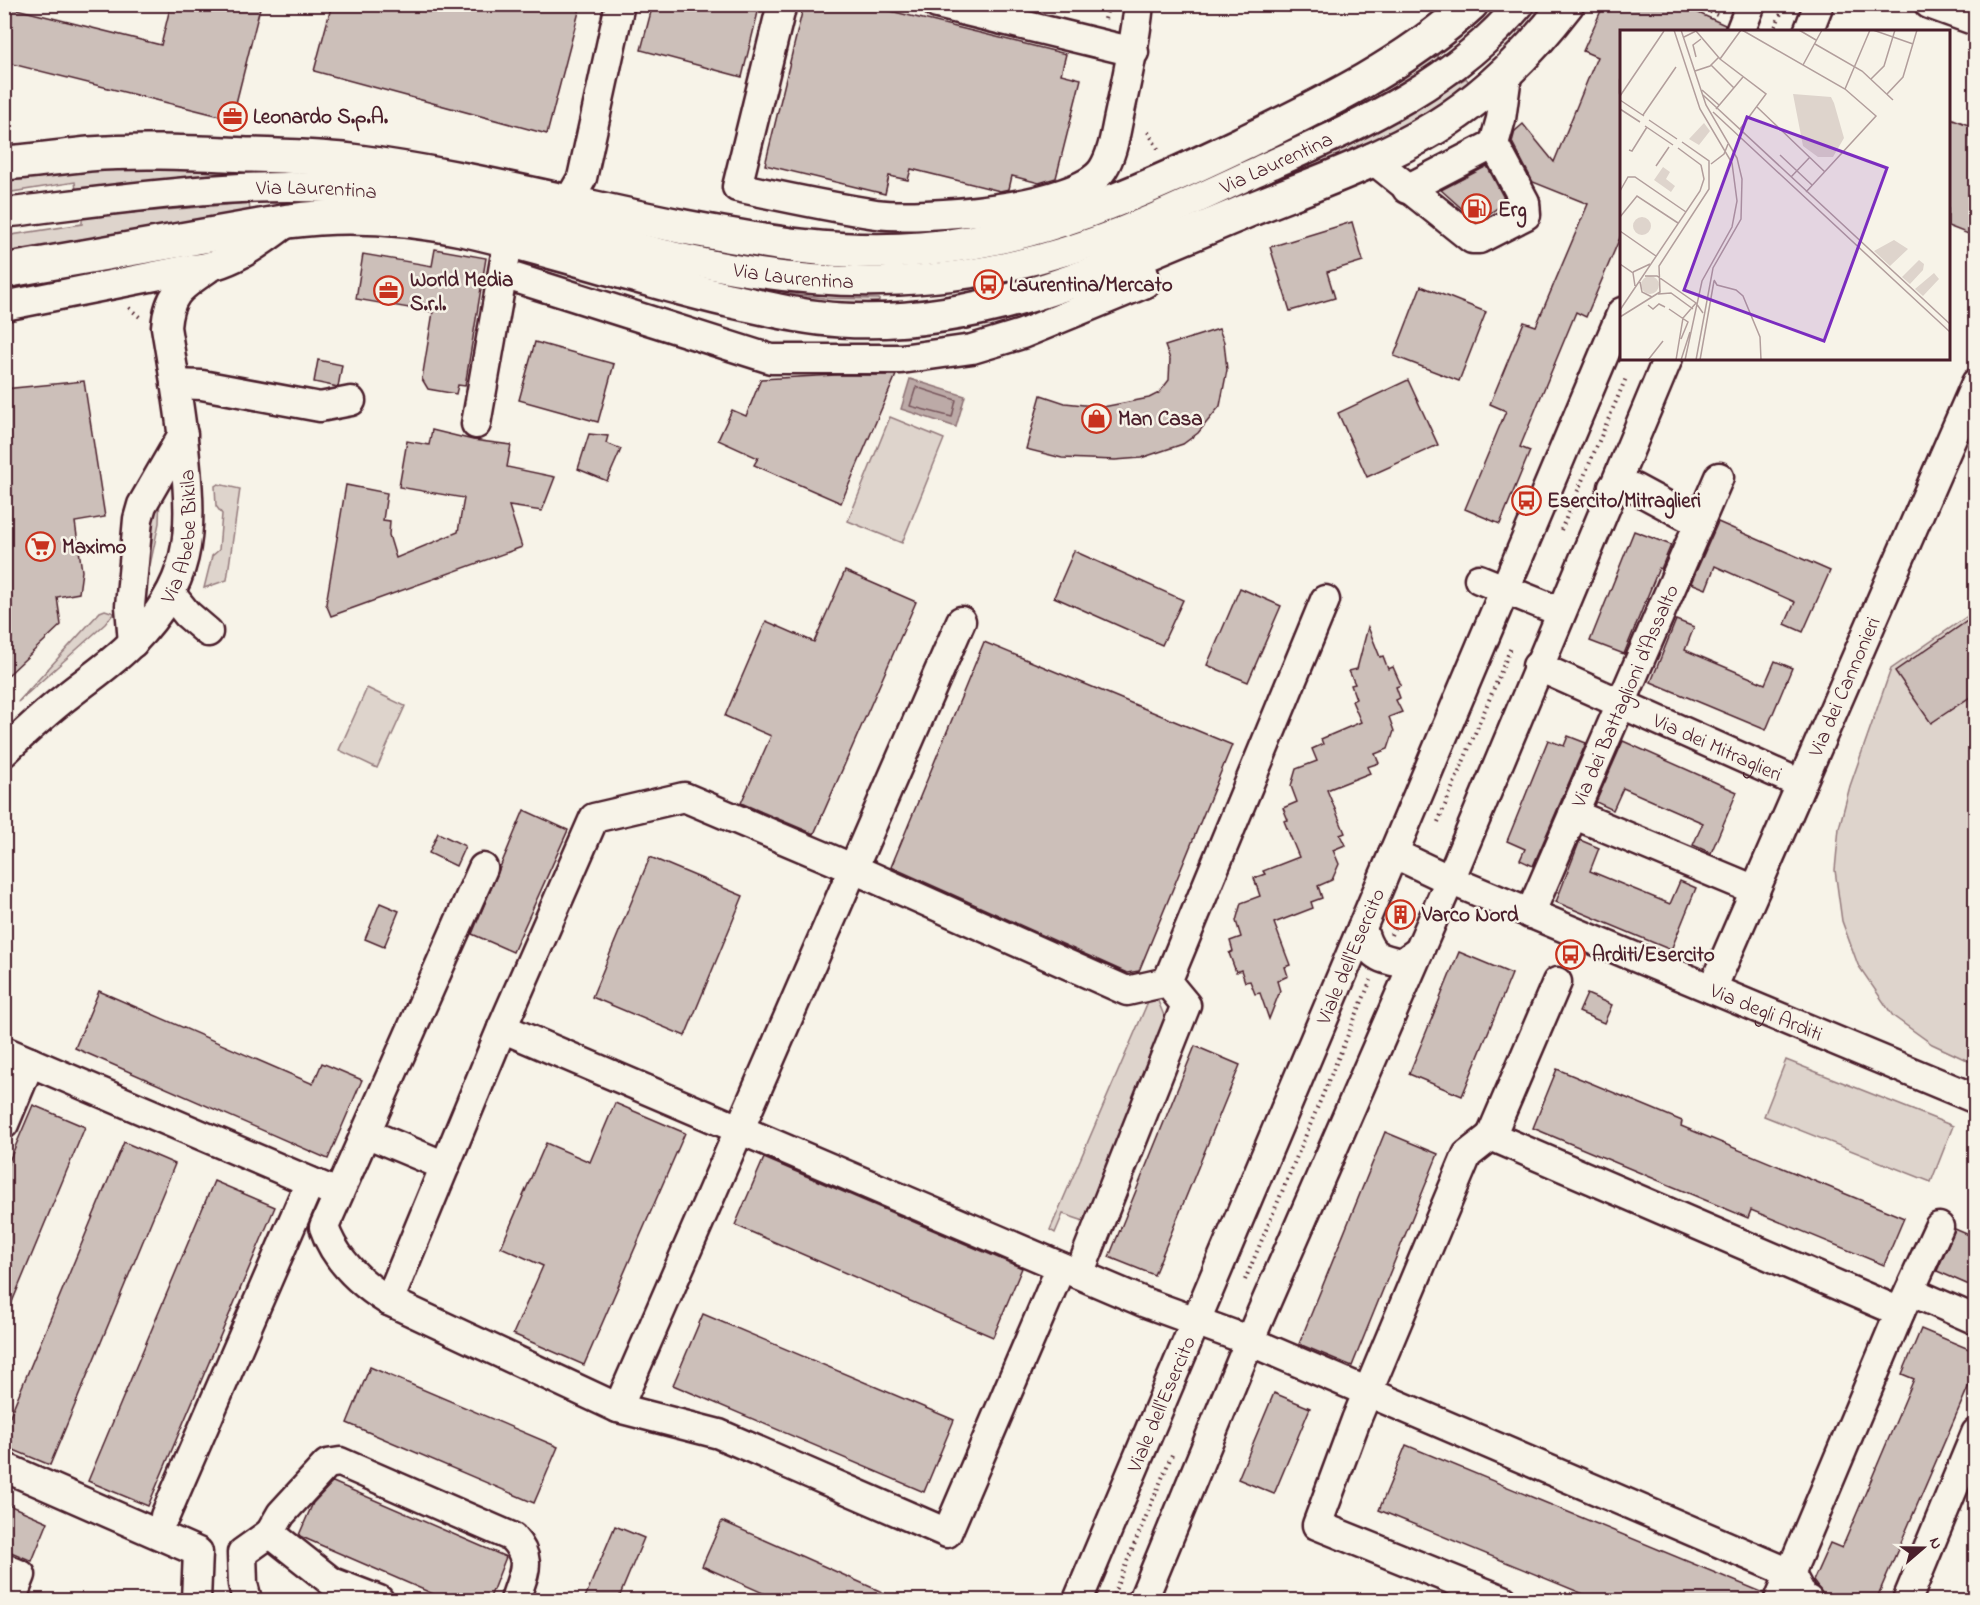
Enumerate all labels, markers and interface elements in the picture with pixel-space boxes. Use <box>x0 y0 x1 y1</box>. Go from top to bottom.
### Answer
inset map <box>1620 30 1950 360</box>
office icon: Leonardo S.p.A. <box>216 100 248 132</box>
place label: Leonardo S.p.A. <box>253 103 389 133</box>
street label: Via Laurentina <box>1215 125 1338 204</box>
street label: Via Laurentina <box>255 174 378 209</box>
fuel station icon: Erg <box>1461 193 1493 225</box>
place label: Erg <box>1498 196 1527 228</box>
street label: Via Laurentina <box>729 256 854 298</box>
place label: World Media S.r.l. <box>410 266 513 320</box>
bus stop icon: Laurentina/Mercato <box>972 268 1004 300</box>
place label: Laurentina/Mercato <box>1009 271 1173 301</box>
office icon: World Media S.r.l. <box>373 275 405 307</box>
shop icon: Man Casa <box>1081 402 1113 434</box>
place label: Man Casa <box>1118 405 1203 435</box>
street label: Via Abebe Bikila <box>154 468 205 611</box>
bus stop icon: Esercito/Mitraglieri <box>1510 484 1542 516</box>
place label: Esercito/Mitraglieri <box>1547 487 1701 519</box>
supermarket icon: Maximo <box>25 530 57 562</box>
place label: Maximo <box>62 533 127 563</box>
street label: Via dei Battaglioni d'Assalto <box>1565 580 1688 813</box>
street label: Via dei Cannonieri <box>1802 613 1889 763</box>
street label: Via dei Mitraglieri <box>1647 706 1786 791</box>
street label: Viale dell'Esercito <box>1309 884 1394 1030</box>
building icon: Varco Nord <box>1385 898 1417 930</box>
place label: Varco Nord <box>1421 901 1519 931</box>
bus stop icon: Arditi/Esercito <box>1555 938 1587 970</box>
place label: Arditi/Esercito <box>1592 941 1715 971</box>
street label: Via degli Arditi <box>1704 976 1827 1050</box>
street label: Viale dell'Esercito <box>1120 1332 1205 1478</box>
north arrow <box>1893 1518 1953 1578</box>
text: N <box>1922 1534 1948 1553</box>

